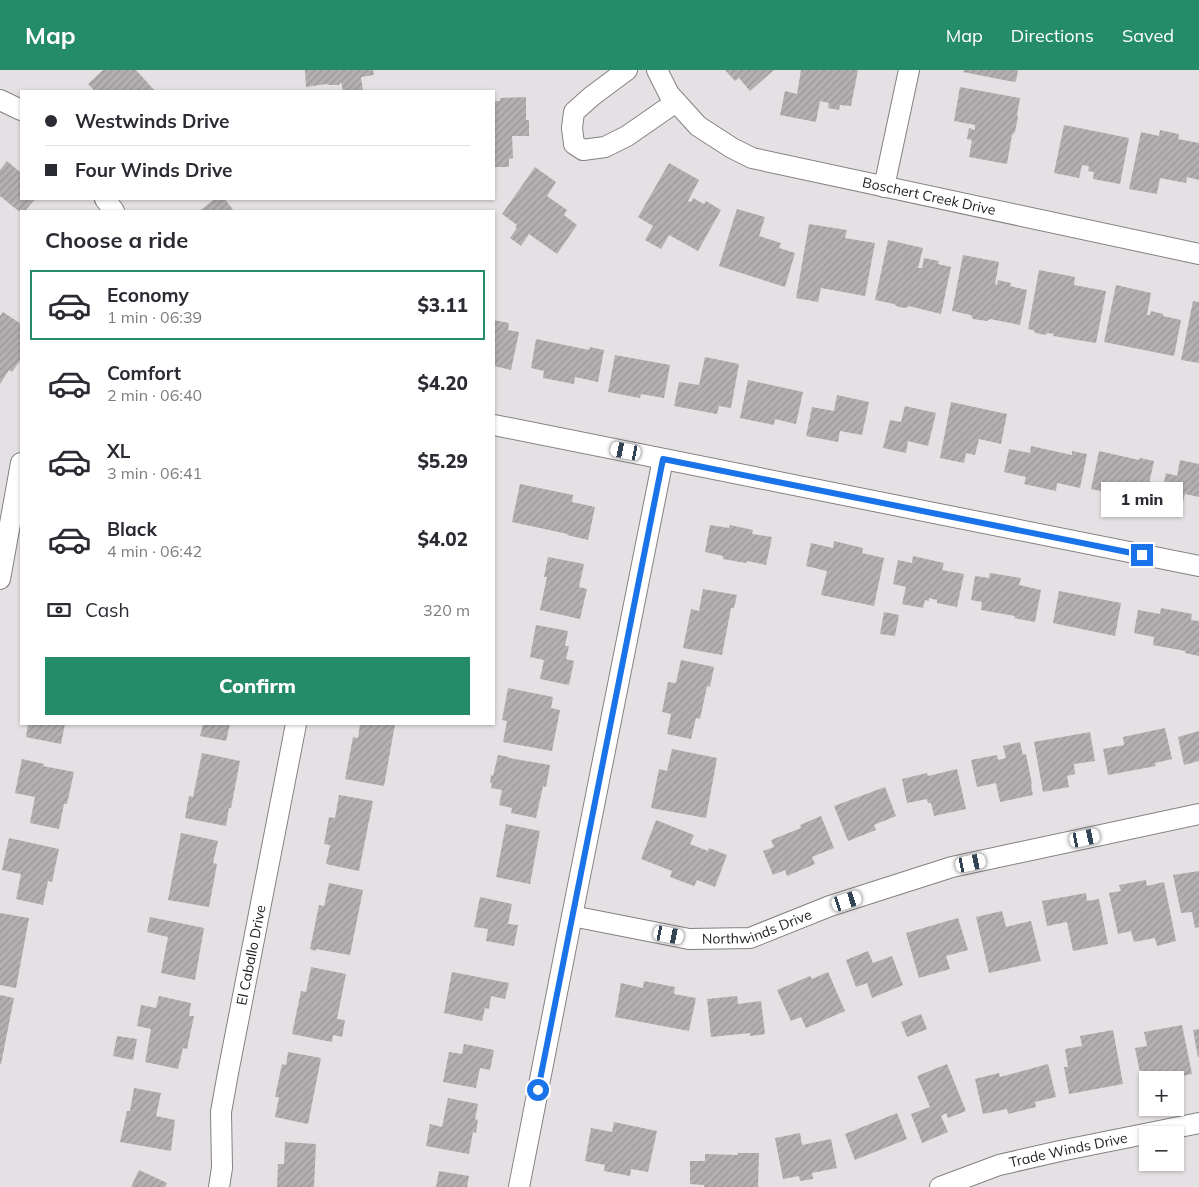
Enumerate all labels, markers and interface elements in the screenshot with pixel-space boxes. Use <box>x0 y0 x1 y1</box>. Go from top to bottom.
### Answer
text: Map <box>25 20 76 50</box>
text: Map <box>946 24 983 47</box>
text: Directions <box>1011 24 1094 47</box>
text: Saved <box>1122 24 1174 47</box>
text: Westwinds Drive <box>75 109 229 133</box>
text: Four Winds Drive <box>75 158 232 182</box>
street label: Boschert Creek Drive <box>861 173 997 219</box>
text: Choose a ride <box>45 226 188 254</box>
icon: car <box>47 283 92 328</box>
text: Economy <box>107 283 189 307</box>
text: $3.11 <box>417 293 468 317</box>
text: 1 min · 06:39 <box>107 307 202 327</box>
icon: car <box>47 361 92 406</box>
text: Comfort <box>107 361 181 385</box>
text: $4.20 <box>417 371 468 395</box>
text: 2 min · 06:40 <box>107 385 202 405</box>
icon: car <box>47 439 92 484</box>
text: XL <box>107 439 130 463</box>
car <box>609 441 642 461</box>
text: $5.29 <box>417 449 468 473</box>
text: 3 min · 06:41 <box>107 463 202 483</box>
callout: 1 min <box>1101 482 1183 518</box>
text: 1 min <box>1121 489 1163 509</box>
icon: car <box>47 517 92 562</box>
text: Black <box>107 517 157 541</box>
text: $4.02 <box>417 527 468 551</box>
text: 4 min · 06:42 <box>107 541 202 561</box>
route end <box>1131 544 1153 566</box>
icon: cash <box>45 596 73 624</box>
text: Cash <box>85 598 130 622</box>
text: 320 m <box>423 600 470 620</box>
button: Confirm <box>45 657 470 715</box>
car <box>1068 828 1101 848</box>
car <box>954 853 987 873</box>
car <box>830 889 863 913</box>
street label: El Caballo Drive <box>232 903 270 1007</box>
street label: Northwinds Drive <box>702 905 814 948</box>
car <box>652 925 685 945</box>
map controls <box>1139 1071 1184 1171</box>
button: + <box>1139 1071 1184 1116</box>
route start <box>527 1079 549 1101</box>
button: − <box>1139 1126 1184 1171</box>
street label: Trade Winds Drive <box>1007 1129 1129 1171</box>

